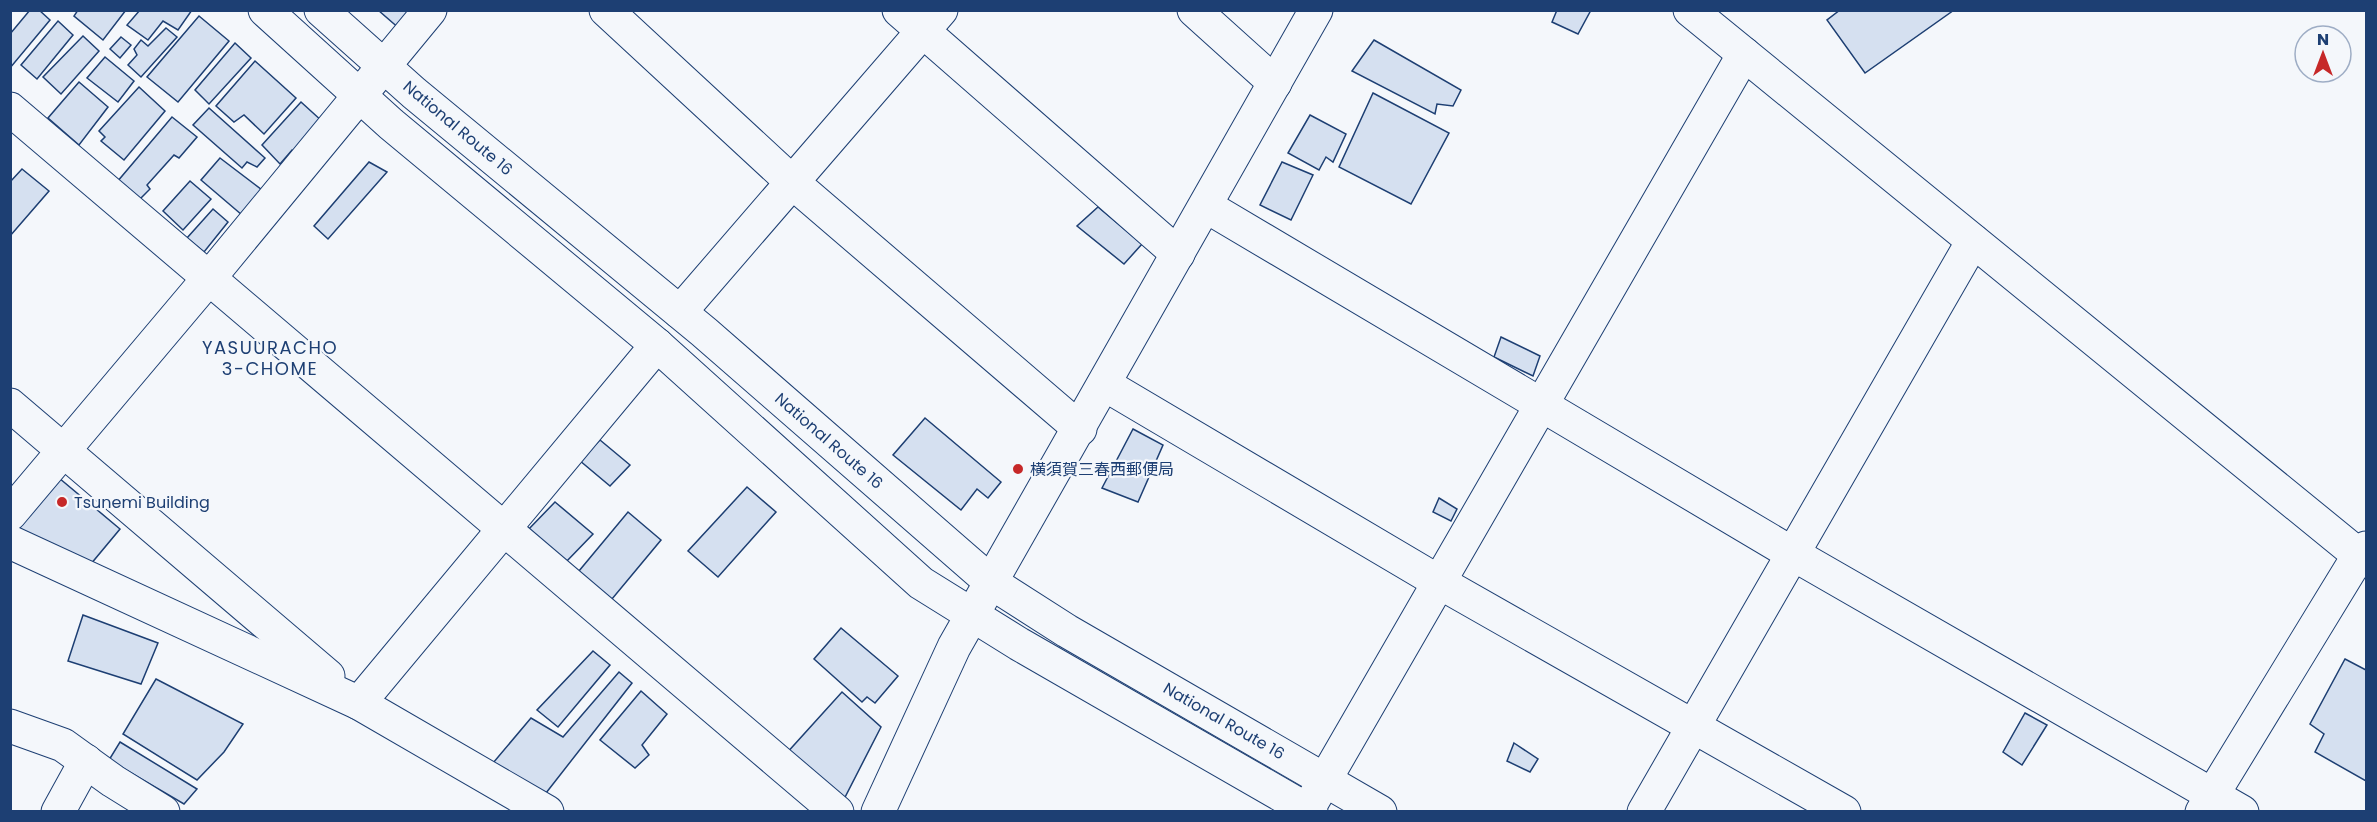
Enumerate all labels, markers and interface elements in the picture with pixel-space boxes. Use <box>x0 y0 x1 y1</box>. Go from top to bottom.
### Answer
north arrow <box>2293 24 2353 84</box>
text: N <box>2317 28 2329 51</box>
street label: National Route 16 <box>398 75 518 181</box>
district label: YASUURACHO 3-CHOME <box>202 335 338 381</box>
street label: National Route 16 <box>770 387 888 495</box>
place label: 横須賀三春西郵便局 <box>1030 458 1174 481</box>
marker: 横須賀三春西郵便局 <box>1011 462 1025 476</box>
place label: Tsunemi Building <box>74 491 210 514</box>
marker: Tsunemi Building <box>55 495 69 509</box>
street label: National Route 16 <box>1159 677 1289 765</box>

